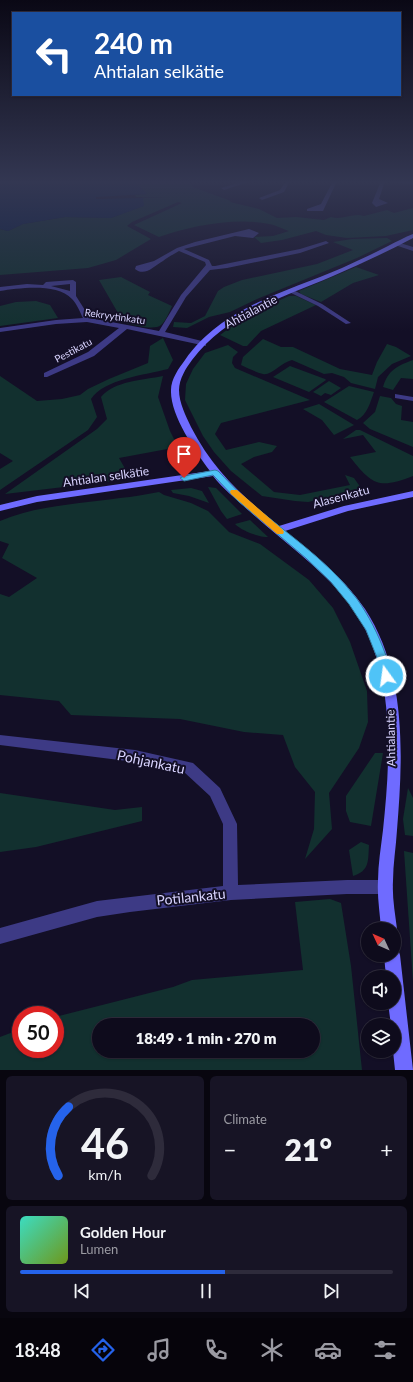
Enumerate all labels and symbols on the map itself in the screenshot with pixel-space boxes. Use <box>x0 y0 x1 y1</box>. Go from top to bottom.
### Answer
street label: Ahtialantie <box>222 292 280 332</box>
street label: Rekryytinkatu <box>84 306 146 326</box>
street label: Pestikatu <box>52 335 94 365</box>
pin <box>167 437 201 478</box>
street label: Ahtialan selkätie <box>62 463 150 490</box>
street label: Alasenkatu <box>311 482 371 511</box>
position arrow <box>365 655 407 697</box>
street label: Ahtialantie <box>383 709 398 767</box>
street label: Pohjankatu <box>116 746 186 777</box>
street label: Potilankatu <box>156 884 226 909</box>
north arrow <box>361 922 401 962</box>
speed limit sign: 50 <box>12 1006 64 1058</box>

